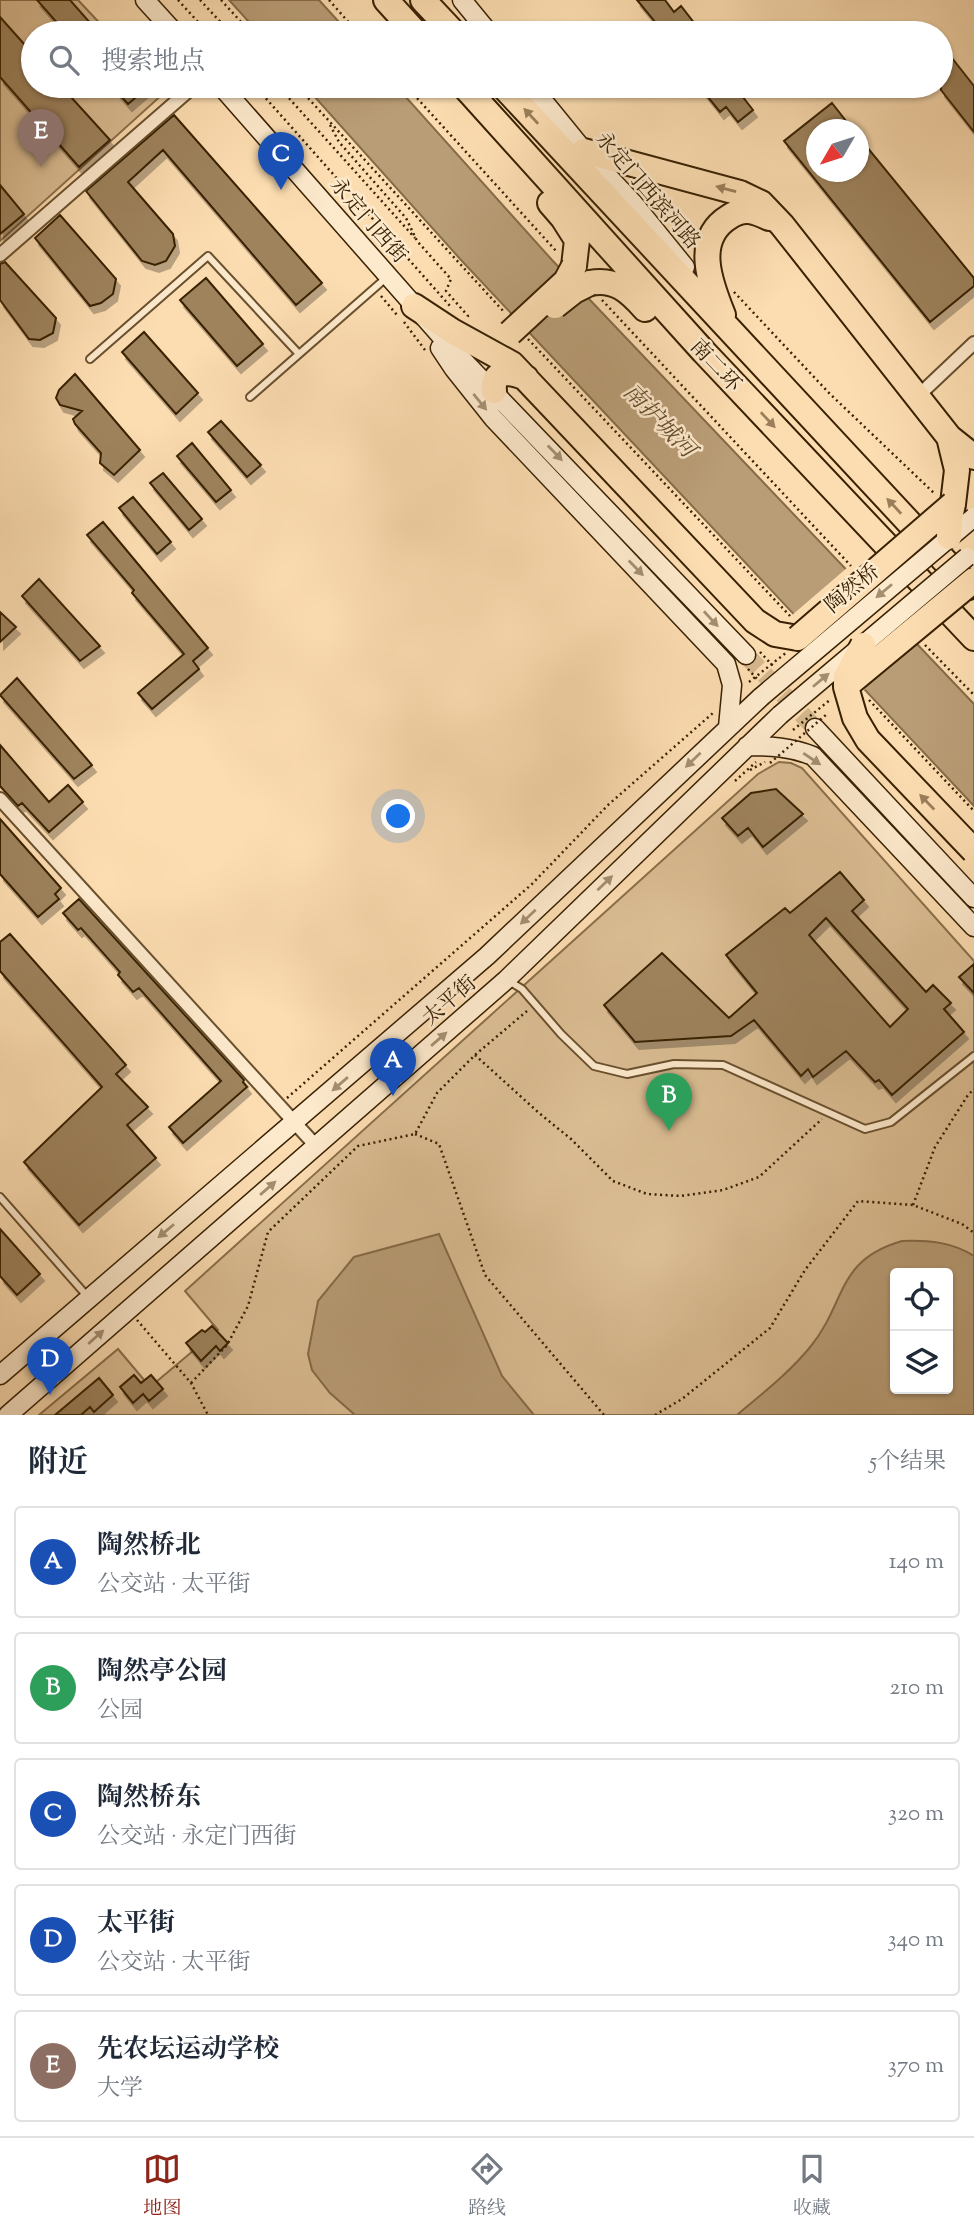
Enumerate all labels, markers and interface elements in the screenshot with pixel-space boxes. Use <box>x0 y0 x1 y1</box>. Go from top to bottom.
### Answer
search box <box>21 21 953 98</box>
icon: search <box>45 41 83 79</box>
text: 搜索地点 <box>101 44 205 81</box>
one-way arrow <box>523 107 539 125</box>
pin: E <box>18 109 64 167</box>
north arrow <box>806 119 869 182</box>
street label: 永定门西滨河路 <box>587 126 706 257</box>
pin: C <box>258 132 304 190</box>
street label: 永定门西街 <box>322 172 413 271</box>
one-way arrow <box>714 183 736 194</box>
street label: 南二环 <box>682 333 747 400</box>
water label: 南护城河 <box>614 377 705 469</box>
one-way arrow <box>473 393 488 411</box>
one-way arrow <box>759 411 775 428</box>
one-way arrow <box>546 445 563 462</box>
one-way arrow <box>887 498 903 515</box>
street label: 陶然桥 <box>820 558 887 621</box>
one-way arrow <box>627 560 644 577</box>
one-way arrow <box>875 584 893 599</box>
one-way arrow <box>703 610 720 627</box>
one-way arrow <box>813 673 830 688</box>
one-way arrow <box>803 751 822 765</box>
one-way arrow <box>685 752 702 768</box>
one-way arrow <box>919 794 935 811</box>
your location <box>381 799 415 833</box>
one-way arrow <box>597 875 614 892</box>
one-way arrow <box>519 909 537 925</box>
street label: 太平街 <box>417 970 484 1033</box>
one-way arrow <box>430 1031 448 1047</box>
pin: A <box>370 1038 416 1096</box>
pin: B <box>646 1073 692 1131</box>
one-way arrow <box>331 1076 348 1091</box>
one-way arrow <box>259 1181 276 1196</box>
one-way arrow <box>158 1224 176 1239</box>
map controls <box>890 1268 953 1394</box>
button: locate <box>890 1268 953 1331</box>
one-way arrow <box>87 1329 105 1345</box>
button: layers <box>890 1331 953 1394</box>
pin: D <box>27 1337 73 1395</box>
text: 附近 <box>28 1442 88 1485</box>
text: 5个结果 <box>869 1446 946 1479</box>
text: 陶然桥北 <box>97 1528 201 1565</box>
text: A <box>44 1546 62 1579</box>
text: 140 m <box>889 1546 944 1579</box>
text: 公交站 · 太平街 <box>97 1569 251 1602</box>
text: 陶然亭公园 <box>97 1654 227 1691</box>
text: B <box>46 1672 60 1705</box>
text: 210 m <box>890 1672 944 1705</box>
text: 公园 <box>97 1695 143 1728</box>
text: 陶然桥东 <box>97 1780 201 1817</box>
text: C <box>44 1798 62 1831</box>
text: 320 m <box>888 1798 944 1831</box>
text: 公交站 · 永定门西街 <box>97 1821 297 1854</box>
text: 太平街 <box>97 1906 175 1943</box>
text: D <box>44 1924 62 1957</box>
text: 340 m <box>887 1924 944 1957</box>
text: 公交站 · 太平街 <box>97 1947 251 1980</box>
text: 先农坛运动学校 <box>97 2032 279 2069</box>
text: E <box>46 2050 60 2083</box>
text: 370 m <box>888 2050 944 2083</box>
text: 大学 <box>97 2073 143 2106</box>
tab: 地图 <box>143 2150 181 2223</box>
tab: 路线 <box>468 2150 506 2223</box>
tab: 收藏 <box>793 2150 831 2223</box>

